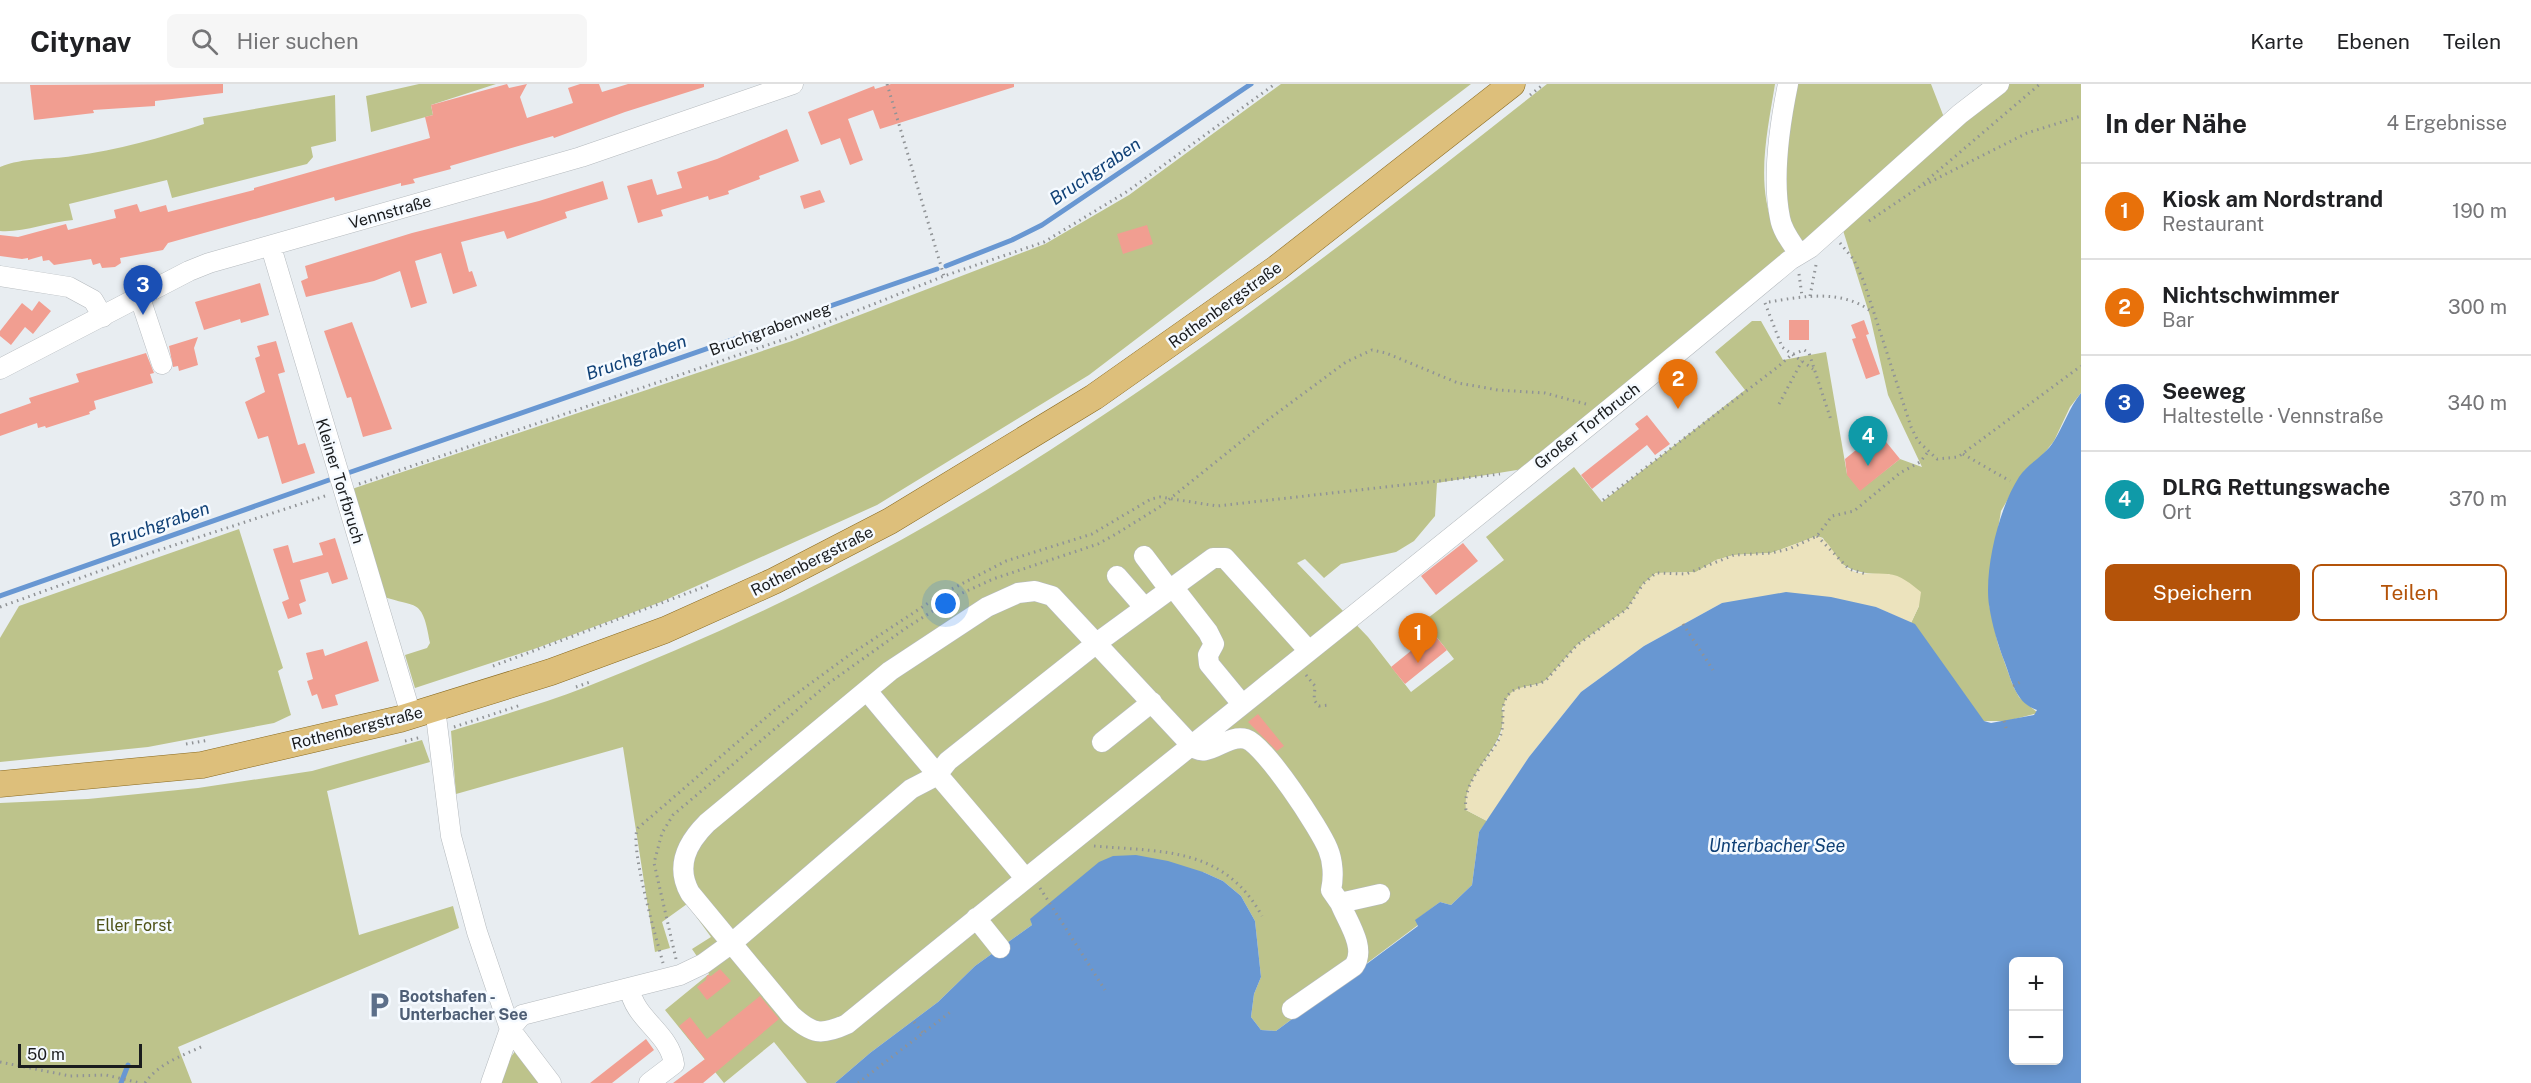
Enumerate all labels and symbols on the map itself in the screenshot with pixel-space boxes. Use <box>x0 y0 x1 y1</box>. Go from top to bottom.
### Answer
water label: Bruchgraben <box>1046 133 1144 209</box>
street label: Vennstraße <box>347 191 433 233</box>
street label: Rothenbergstraße <box>1165 258 1285 352</box>
pin: 3 <box>124 266 162 315</box>
street label: Bruchgrabenweg <box>707 298 833 360</box>
water label: Bruchgraben <box>583 330 689 384</box>
pin: 2 <box>1658 360 1698 409</box>
street label: Großer Torfbruch <box>1530 379 1644 473</box>
street label: Kleiner Torfbruch <box>312 416 368 546</box>
pin: 4 <box>1848 416 1888 466</box>
water label: Bruchgraben <box>106 497 212 551</box>
street label: Rothenbergstraße <box>748 522 876 600</box>
your location <box>931 589 960 618</box>
pin: 1 <box>1398 614 1438 663</box>
street label: Rothenbergstraße <box>289 702 425 754</box>
water label: Unterbacher See <box>1709 835 1846 856</box>
park label: Eller Forst <box>96 916 172 935</box>
place label: Bootshafen - Unterbacher See <box>399 987 528 1024</box>
parking icon: Bootshafen - Unterbacher See <box>364 990 394 1020</box>
scale bar <box>18 1041 142 1068</box>

